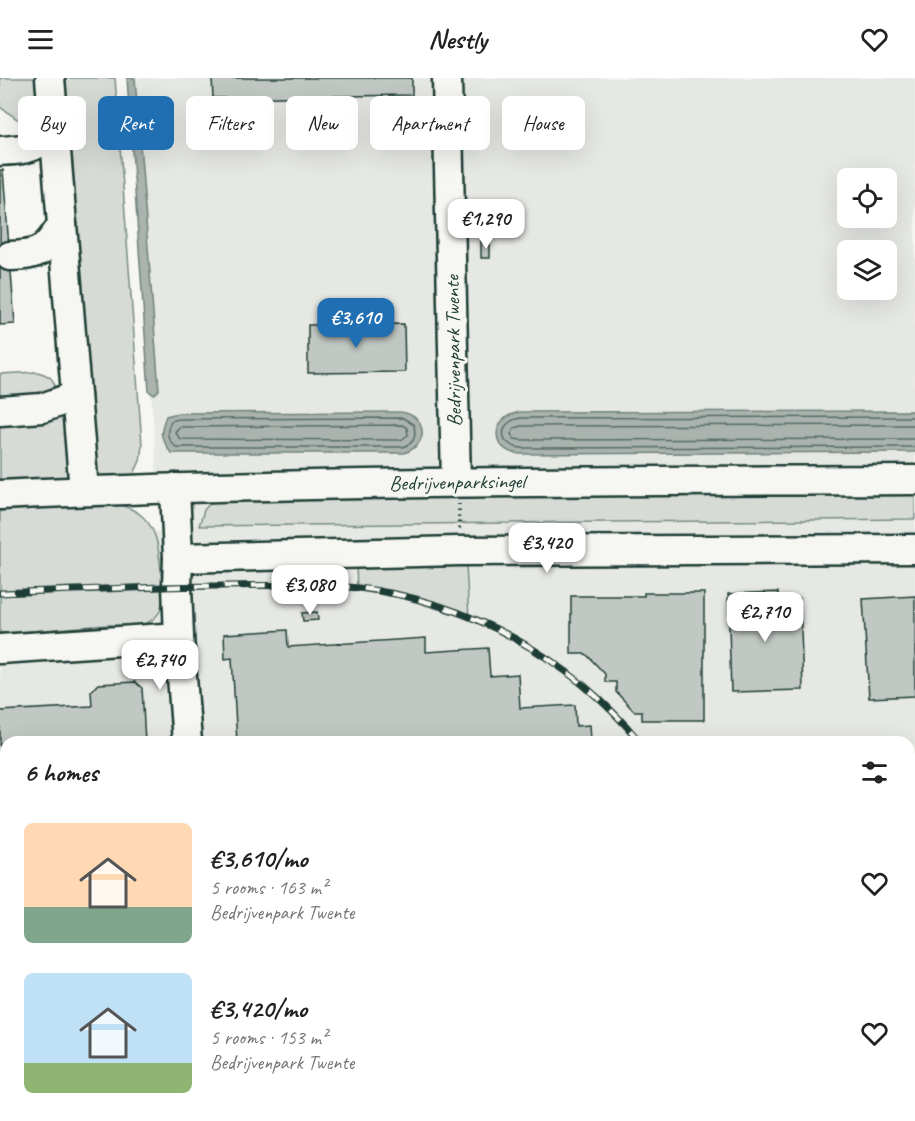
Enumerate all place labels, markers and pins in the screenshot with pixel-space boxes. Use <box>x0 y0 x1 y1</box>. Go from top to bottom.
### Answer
pin: €1,290 <box>437 199 535 250</box>
pin: €3,610 <box>307 298 405 349</box>
pin: €3,420 <box>498 523 596 574</box>
pin: €3,080 <box>261 565 359 616</box>
pin: €2,710 <box>716 592 814 643</box>
pin: €2,740 <box>111 640 209 691</box>

